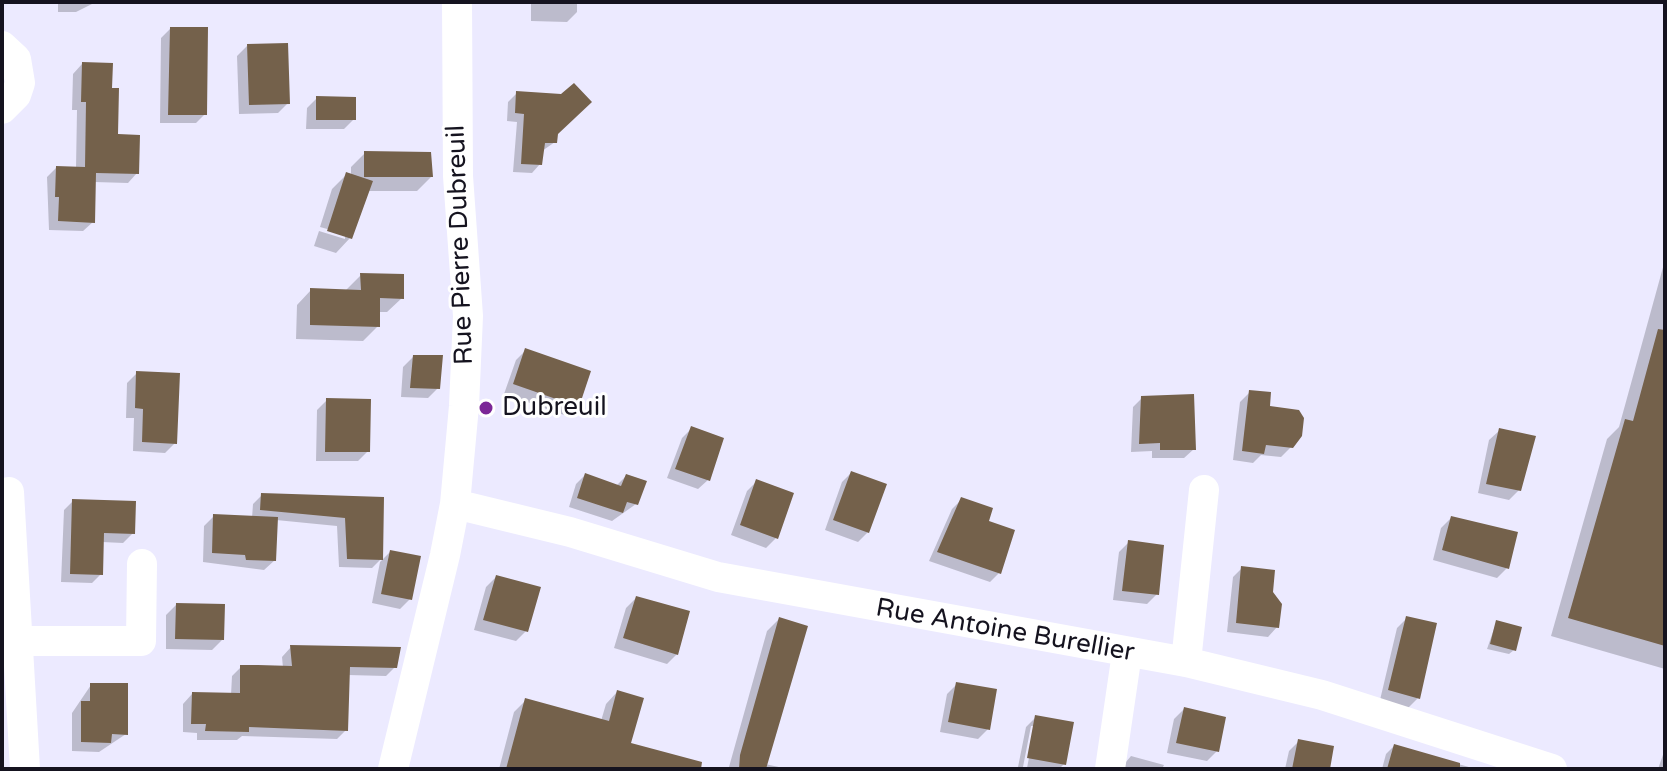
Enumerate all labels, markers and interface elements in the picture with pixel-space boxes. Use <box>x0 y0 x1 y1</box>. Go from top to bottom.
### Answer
street label: Rue Pierre Dubreuil <box>441 125 481 365</box>
place label: Dubreuil <box>502 392 607 424</box>
marker: Dubreuil <box>477 399 495 417</box>
street label: Rue Antoine Burellier <box>873 593 1137 669</box>

